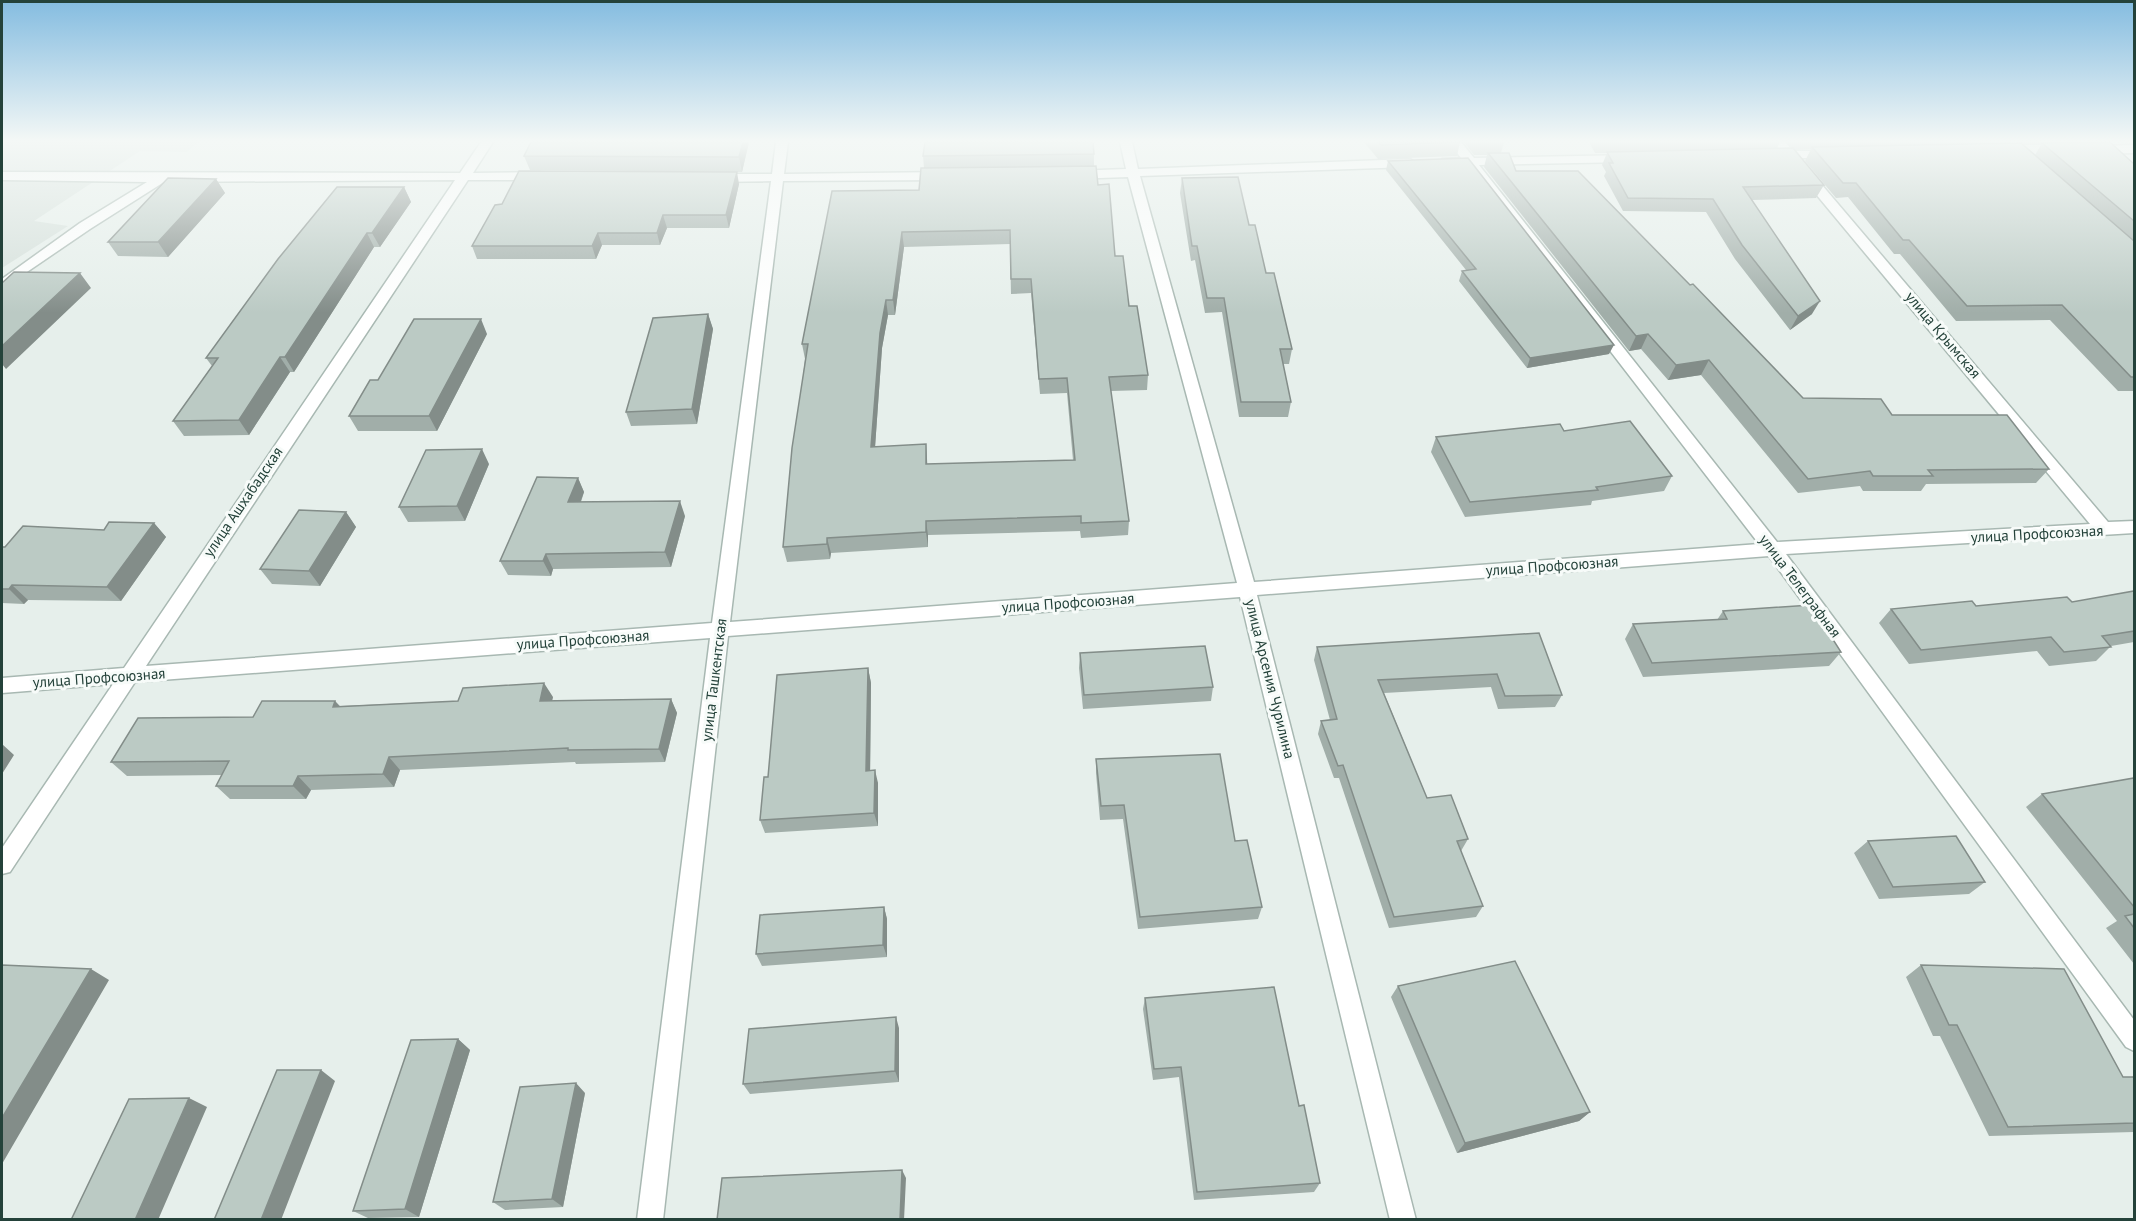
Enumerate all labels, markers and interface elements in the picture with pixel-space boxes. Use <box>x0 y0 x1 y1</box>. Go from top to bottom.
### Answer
street label: улица Крымская <box>1902 287 1985 382</box>
street label: улица Ашхабадская <box>199 443 286 560</box>
street label: улица Профсоюзная <box>1970 521 2104 546</box>
street label: улица Телеграфная <box>1755 530 1845 641</box>
street label: улица Профсоюзная <box>1485 551 1619 580</box>
street label: улица Профсоюзная <box>1001 588 1135 617</box>
street label: улица Арсения Чурилина <box>1241 597 1300 761</box>
street label: улица Ташкентская <box>697 617 730 743</box>
street label: улица Профсоюзная <box>516 625 650 654</box>
street label: улица Профсоюзная <box>32 663 166 692</box>

